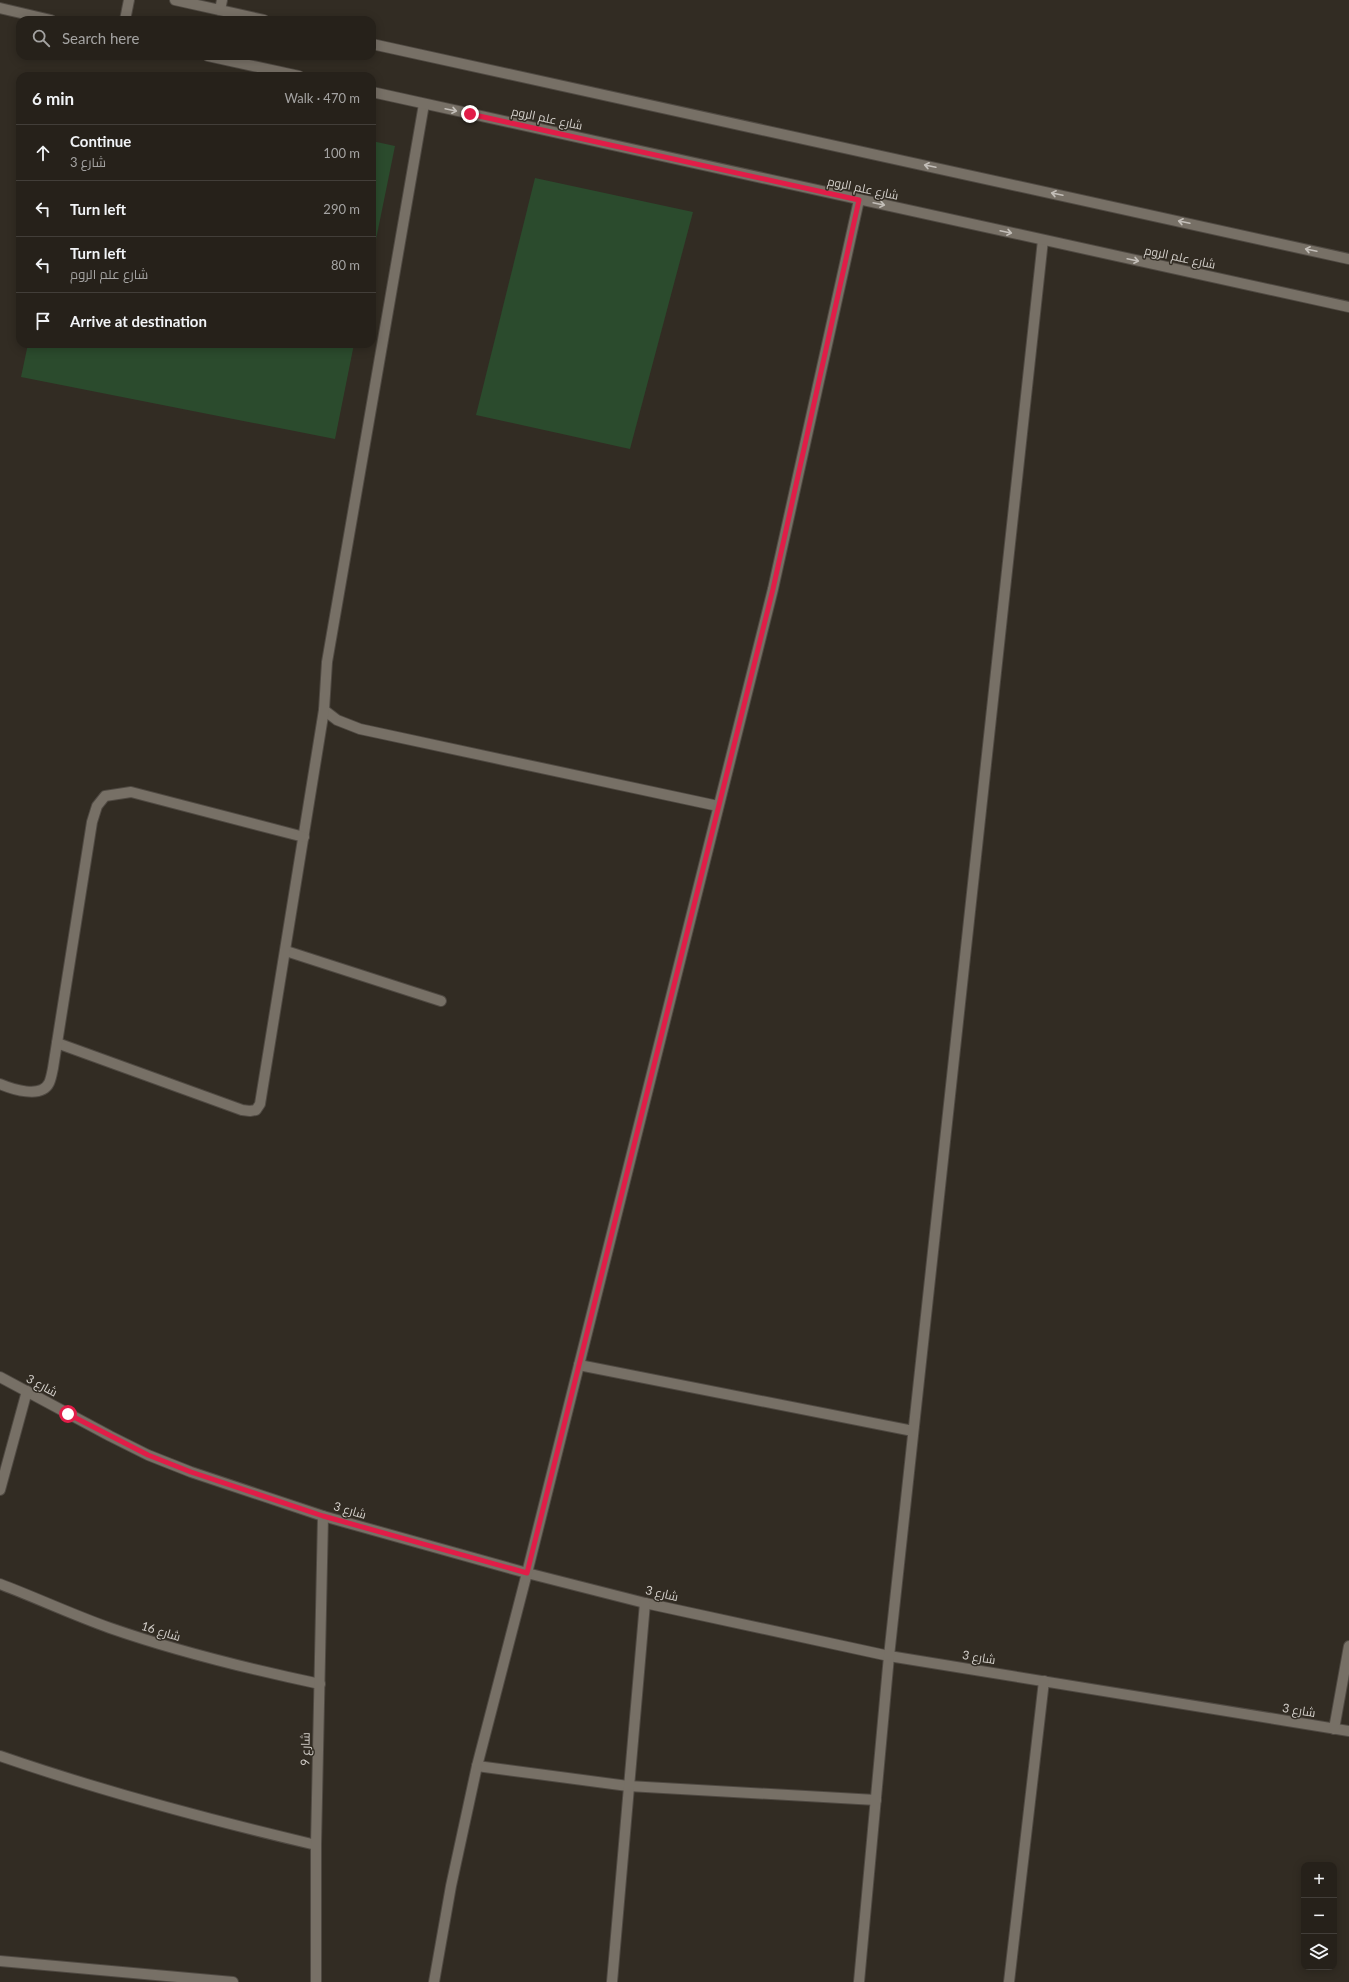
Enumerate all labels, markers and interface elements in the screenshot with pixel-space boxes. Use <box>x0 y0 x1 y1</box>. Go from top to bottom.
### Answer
search box <box>16 16 376 60</box>
icon: search <box>30 27 52 49</box>
text: Search here <box>62 29 139 47</box>
text: 6 min <box>32 88 74 109</box>
text: Walk · 470 m <box>284 90 360 106</box>
street label: شارع علم الروم <box>510 103 584 134</box>
route end <box>461 105 479 123</box>
one-way arrow <box>444 106 457 114</box>
text: Continue <box>70 132 131 150</box>
icon: ahead <box>32 142 54 164</box>
text: 100 m <box>323 145 360 161</box>
text: شارع 3 <box>70 154 106 170</box>
one-way arrow <box>924 162 937 170</box>
street label: شارع علم الروم <box>826 173 900 204</box>
one-way arrow <box>1051 190 1064 198</box>
icon: left <box>32 198 54 220</box>
text: Turn left <box>70 200 126 218</box>
text: 290 m <box>323 201 360 217</box>
one-way arrow <box>872 201 885 209</box>
one-way arrow <box>1178 218 1191 226</box>
one-way arrow <box>999 229 1012 237</box>
street label: شارع علم الروم <box>1143 242 1217 273</box>
text: Turn left <box>70 244 126 262</box>
one-way arrow <box>1305 246 1318 254</box>
icon: left <box>32 254 54 276</box>
one-way arrow <box>1126 256 1139 264</box>
text: 80 m <box>331 257 360 273</box>
text: شارع علم الروم <box>70 266 148 282</box>
icon: arrive <box>32 310 54 332</box>
text: Arrive at destination <box>70 312 207 330</box>
street label: شارع 3 <box>23 1371 60 1400</box>
route start <box>59 1405 77 1423</box>
street label: شارع 3 <box>332 1498 368 1523</box>
street label: شارع 3 <box>644 1582 680 1605</box>
street label: شارع 16 <box>139 1618 182 1645</box>
street label: شارع 3 <box>961 1647 997 1668</box>
street label: شارع 3 <box>1281 1700 1317 1721</box>
street label: شارع 9 <box>297 1732 314 1766</box>
map controls <box>1301 1862 1337 1970</box>
button: + <box>1301 1862 1337 1898</box>
button: − <box>1301 1898 1337 1934</box>
button: layers <box>1301 1934 1337 1970</box>

